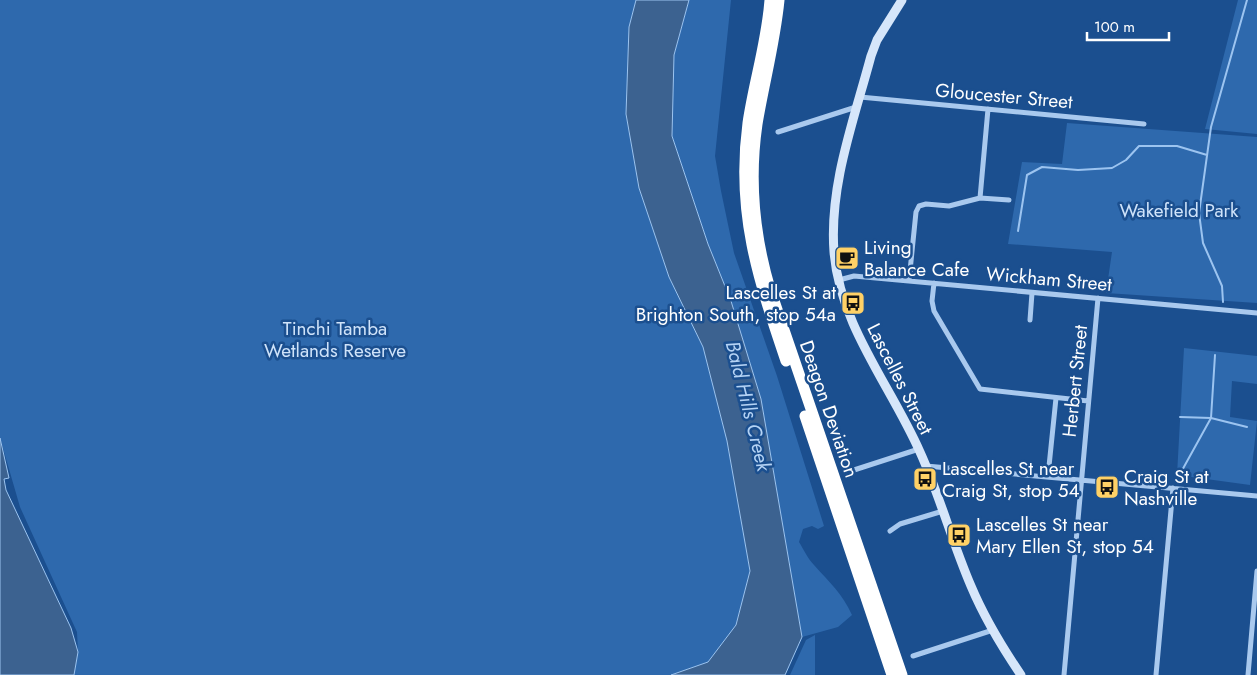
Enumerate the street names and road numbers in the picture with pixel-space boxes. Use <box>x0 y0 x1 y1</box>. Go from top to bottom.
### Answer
street label: Gloucester Street <box>934 77 1074 115</box>
street label: Wickham Street <box>985 260 1113 298</box>
street label: Lascelles Street <box>860 319 940 440</box>
street label: Herbert Street <box>1056 323 1094 438</box>
street label: Deagon Deviation <box>793 337 865 481</box>

